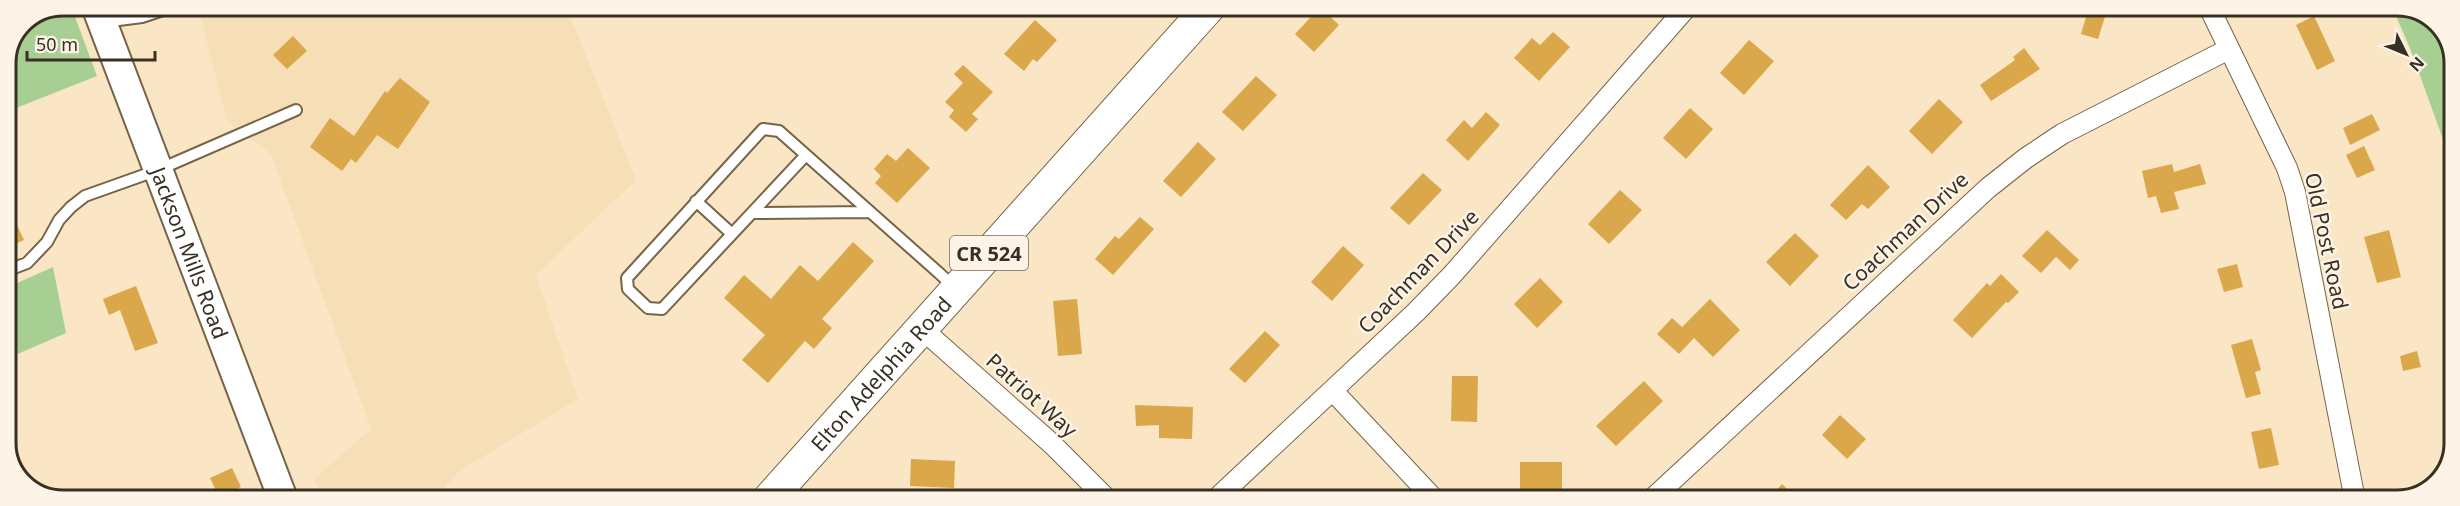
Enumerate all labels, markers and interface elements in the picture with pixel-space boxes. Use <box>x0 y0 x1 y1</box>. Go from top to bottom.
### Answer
scale bar <box>27 24 154 62</box>
north arrow <box>2376 24 2436 84</box>
text: 50 m <box>36 32 78 56</box>
text: N <box>2404 52 2429 76</box>
street label: Jackson Mills Road <box>144 161 235 343</box>
street label: Coachman Drive <box>1836 165 1974 297</box>
street label: Old Post Road <box>2299 170 2355 312</box>
street label: Coachman Drive <box>1351 203 1485 339</box>
road number: CR 524 <box>950 236 1028 270</box>
street label: Elton Adelphia Road <box>804 290 958 457</box>
street label: Patriot Way <box>980 347 1084 444</box>

